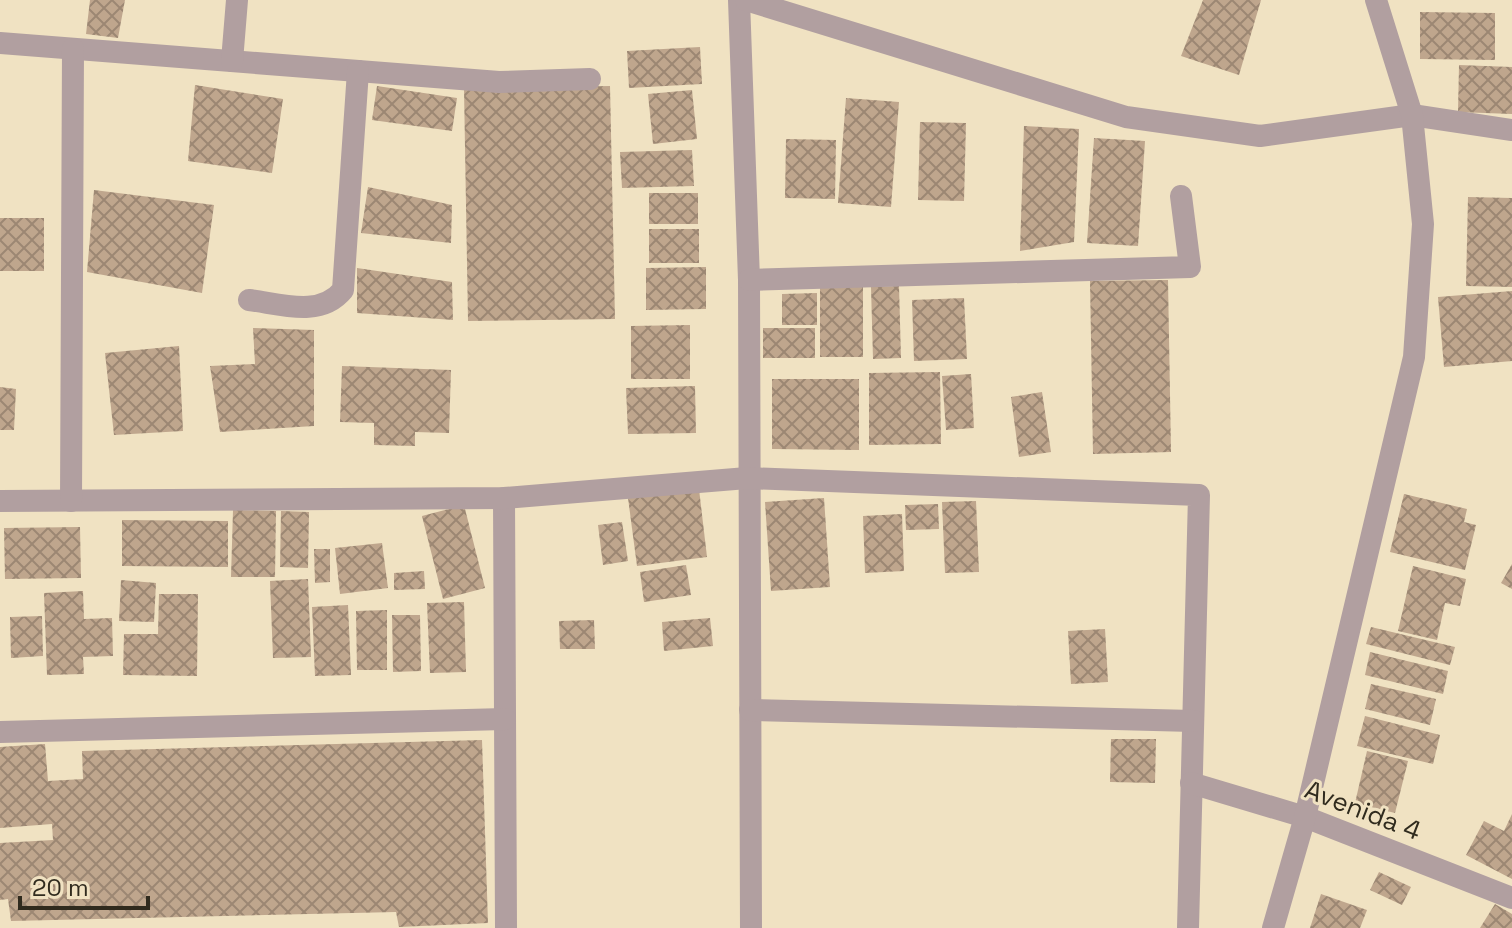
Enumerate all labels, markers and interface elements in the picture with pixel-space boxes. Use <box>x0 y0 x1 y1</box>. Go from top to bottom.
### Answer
street label: Avenida 4 <box>1300 772 1426 848</box>
scale bar <box>20 860 148 910</box>
text: 20 m <box>32 872 89 903</box>

